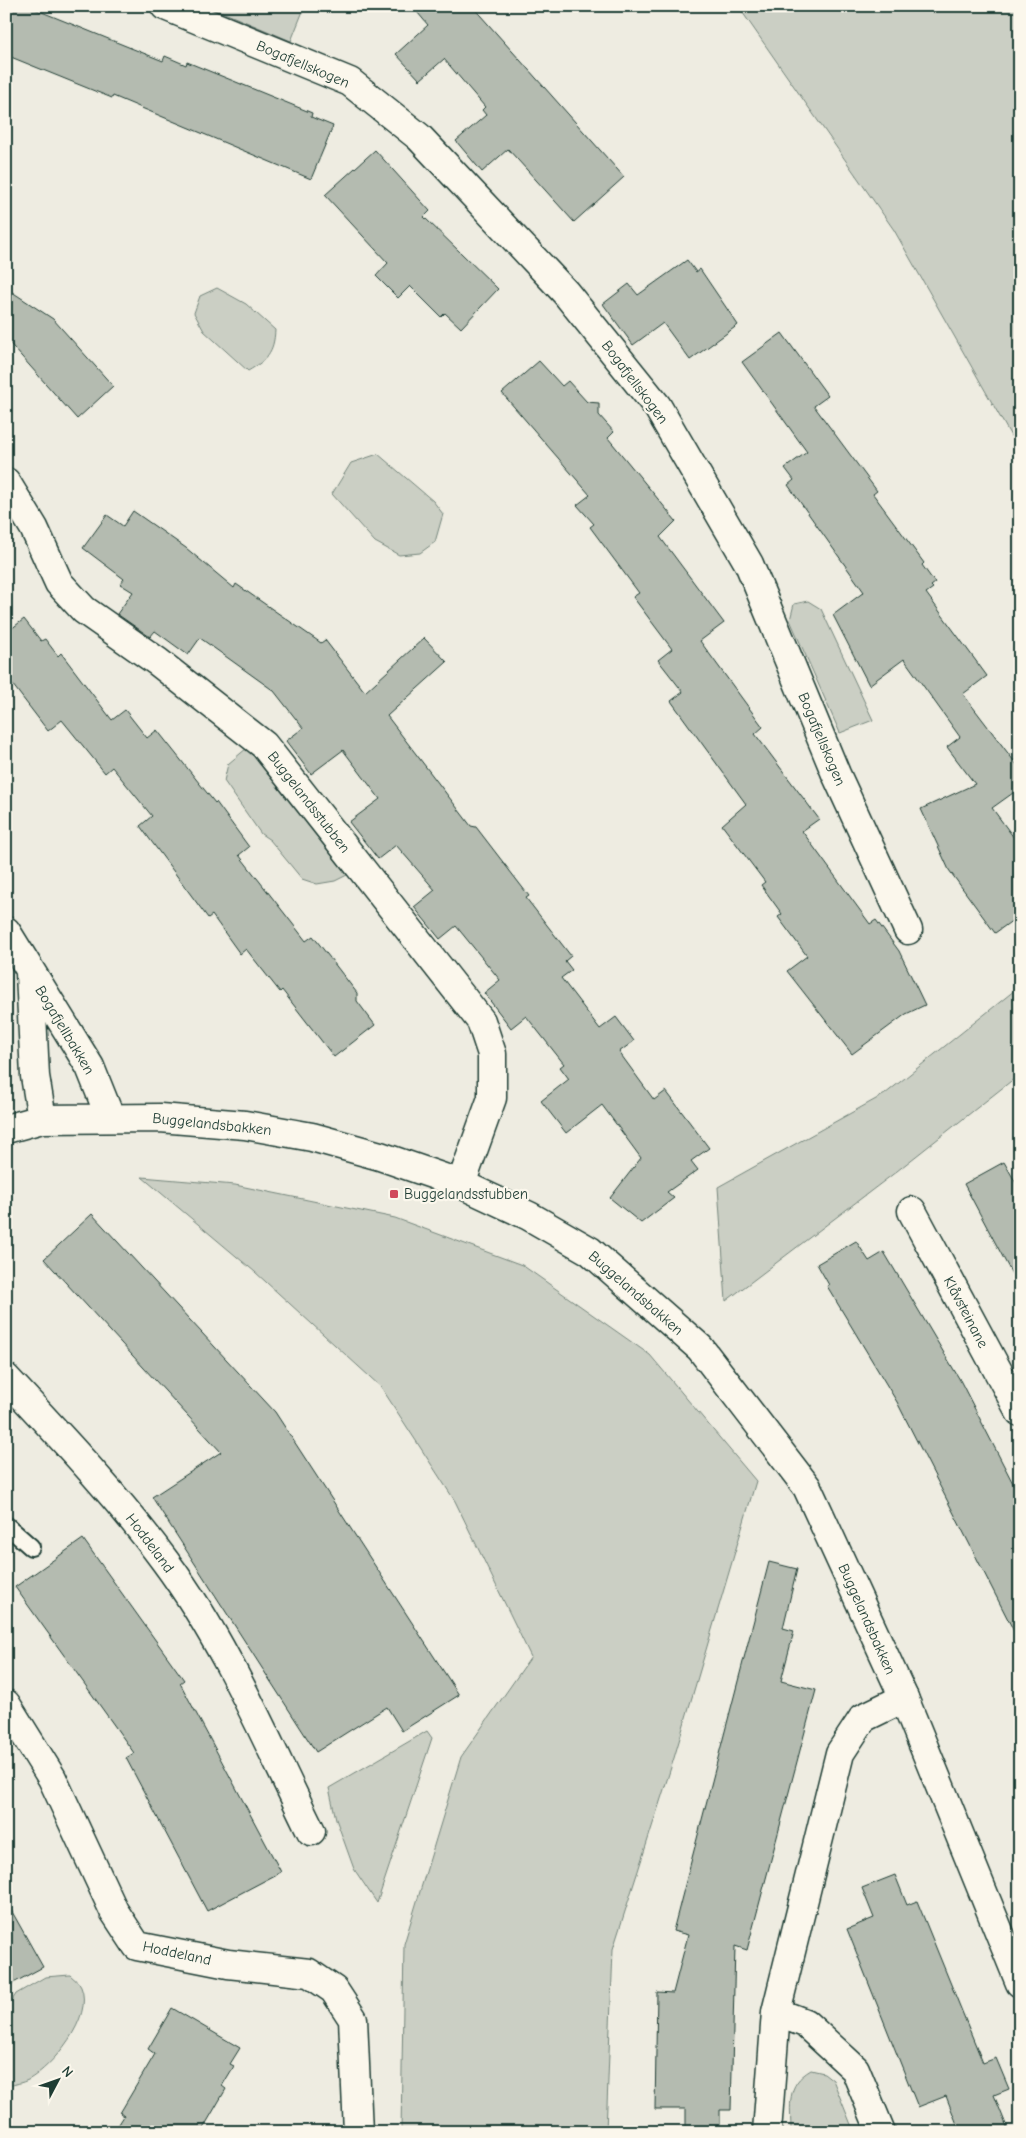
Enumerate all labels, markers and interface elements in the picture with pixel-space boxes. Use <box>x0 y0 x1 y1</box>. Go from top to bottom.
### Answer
street label: Bogafjellskogen <box>254 36 352 92</box>
street label: Bogafjellskogen <box>598 337 672 427</box>
street label: Bogafjellskogen <box>794 690 850 788</box>
street label: Buggelandsstubben <box>264 748 354 856</box>
street label: Bogafjellbakken <box>31 982 99 1078</box>
street label: Buggelandsbakken <box>152 1109 272 1139</box>
place label: Buggelandsstubben <box>404 1185 528 1203</box>
marker: Buggelandsstubben <box>388 1188 400 1200</box>
street label: Buggelandsbakken <box>585 1247 687 1339</box>
street label: Klåvsteinane <box>940 1273 993 1351</box>
street label: Hoddeland <box>122 1510 178 1576</box>
street label: Buggelandsbakken <box>834 1561 900 1677</box>
street label: Hoddeland <box>141 1937 213 1969</box>
north arrow <box>32 2056 82 2106</box>
text: N <box>58 2063 77 2081</box>

